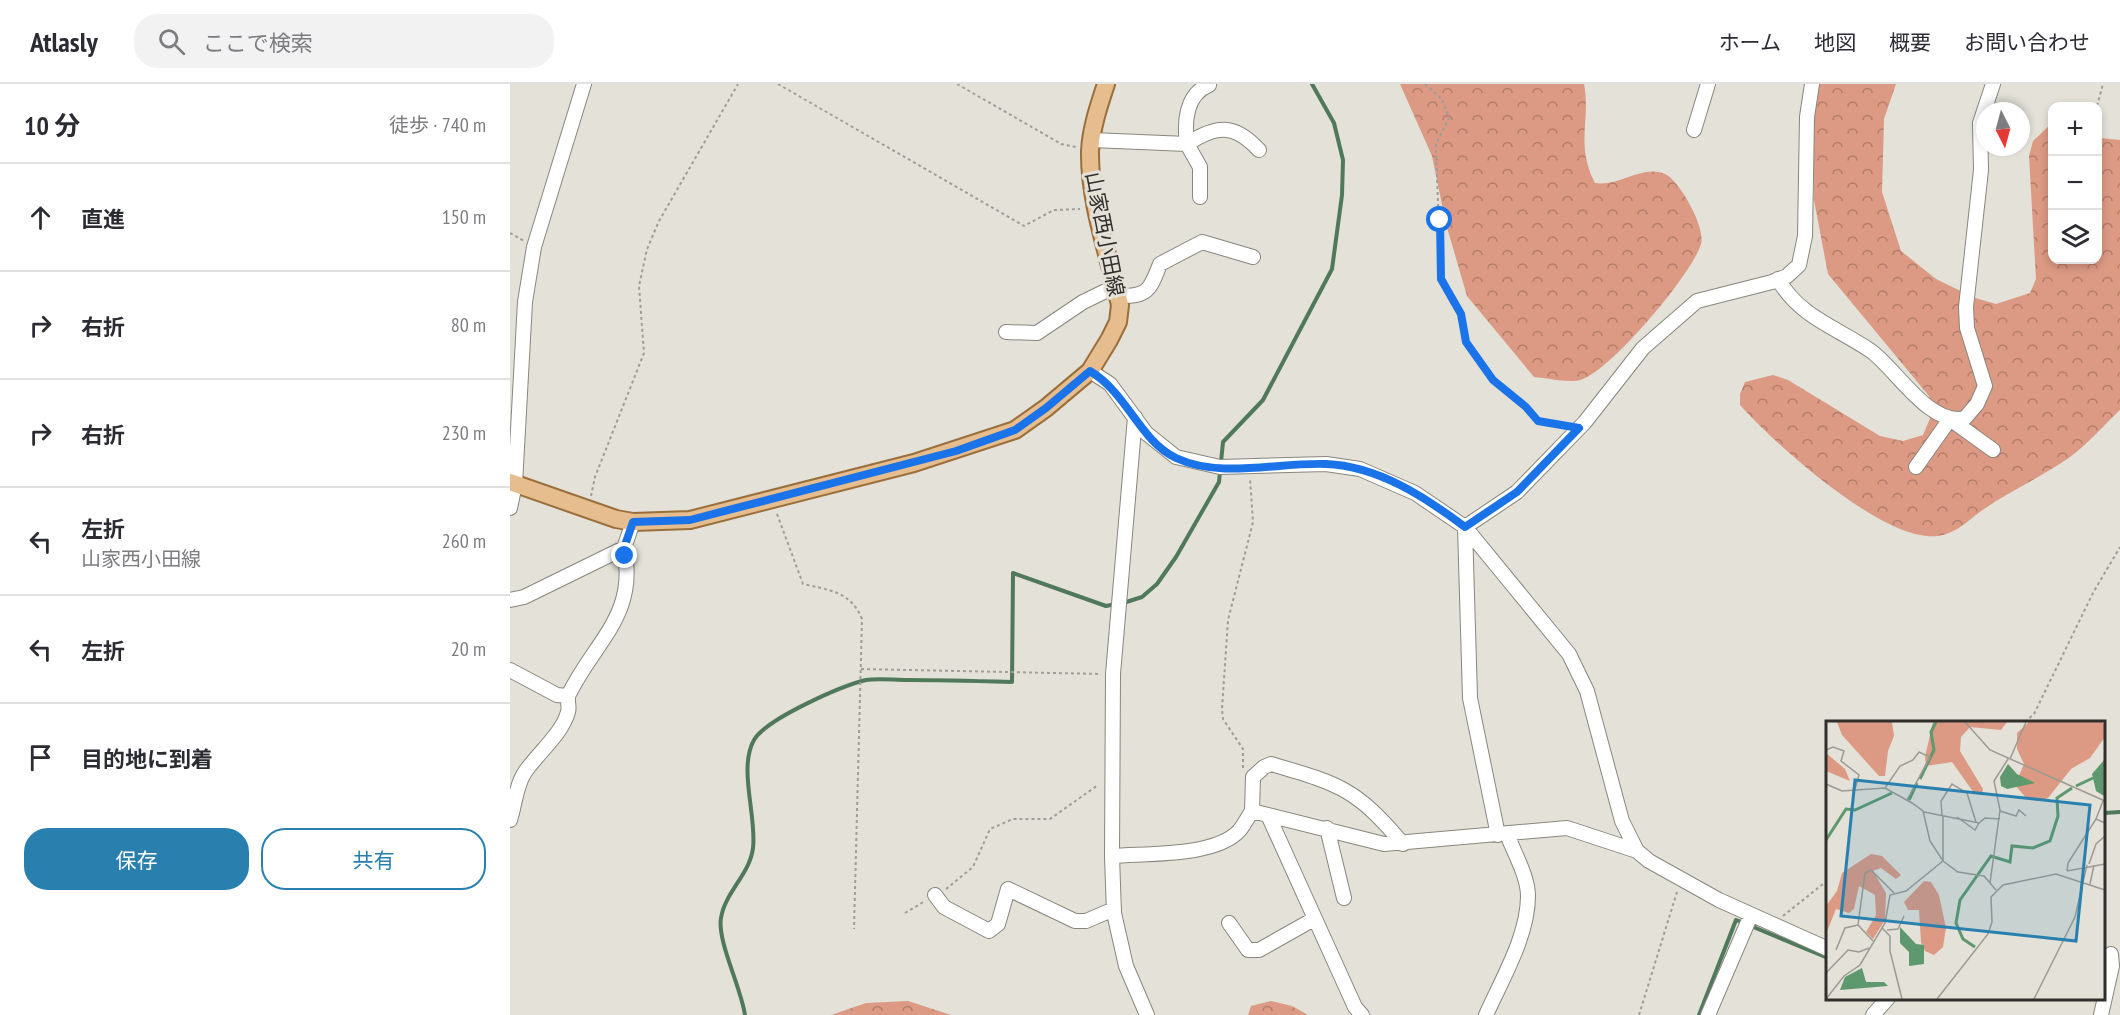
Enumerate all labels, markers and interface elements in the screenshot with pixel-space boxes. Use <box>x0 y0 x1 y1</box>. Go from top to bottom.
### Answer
search box <box>134 14 554 68</box>
text: Atlasly <box>30 23 98 60</box>
icon: search <box>155 25 188 58</box>
text: ここで検索 <box>203 29 313 57</box>
text: ホーム <box>1719 29 1781 56</box>
text: 地図 <box>1814 29 1856 56</box>
text: 概要 <box>1889 29 1931 56</box>
text: お問い合わせ <box>1964 29 2090 56</box>
north arrow <box>1976 102 2030 156</box>
map controls <box>2048 102 2102 264</box>
button: + <box>2048 102 2102 156</box>
text: 10 分 <box>24 109 80 142</box>
text: 徒歩 · 740 m <box>389 112 486 138</box>
button: − <box>2048 156 2102 210</box>
street label: 山家西小田線 <box>1080 170 1130 298</box>
icon: ahead <box>24 201 57 234</box>
text: 150 m <box>442 204 486 230</box>
text: 直進 <box>81 205 125 233</box>
route start <box>1426 206 1452 232</box>
button: layers <box>2048 210 2102 264</box>
icon: right <box>24 309 57 342</box>
text: 80 m <box>451 312 486 338</box>
text: 右折 <box>81 313 125 341</box>
icon: right <box>24 417 57 450</box>
text: 230 m <box>442 420 486 446</box>
text: 右折 <box>81 421 125 449</box>
text: 左折 <box>81 515 125 543</box>
icon: left <box>24 525 57 558</box>
text: 260 m <box>442 528 486 554</box>
route end <box>611 542 637 568</box>
text: 山家西小田線 <box>81 546 201 572</box>
icon: left <box>24 633 57 666</box>
text: 20 m <box>451 636 486 662</box>
text: 左折 <box>81 637 125 665</box>
inset map <box>1826 721 2105 1000</box>
icon: arrive <box>24 741 57 774</box>
text: 目的地に到着 <box>81 745 213 773</box>
button: 保存 <box>24 828 249 890</box>
button: 共有 <box>261 828 486 890</box>

